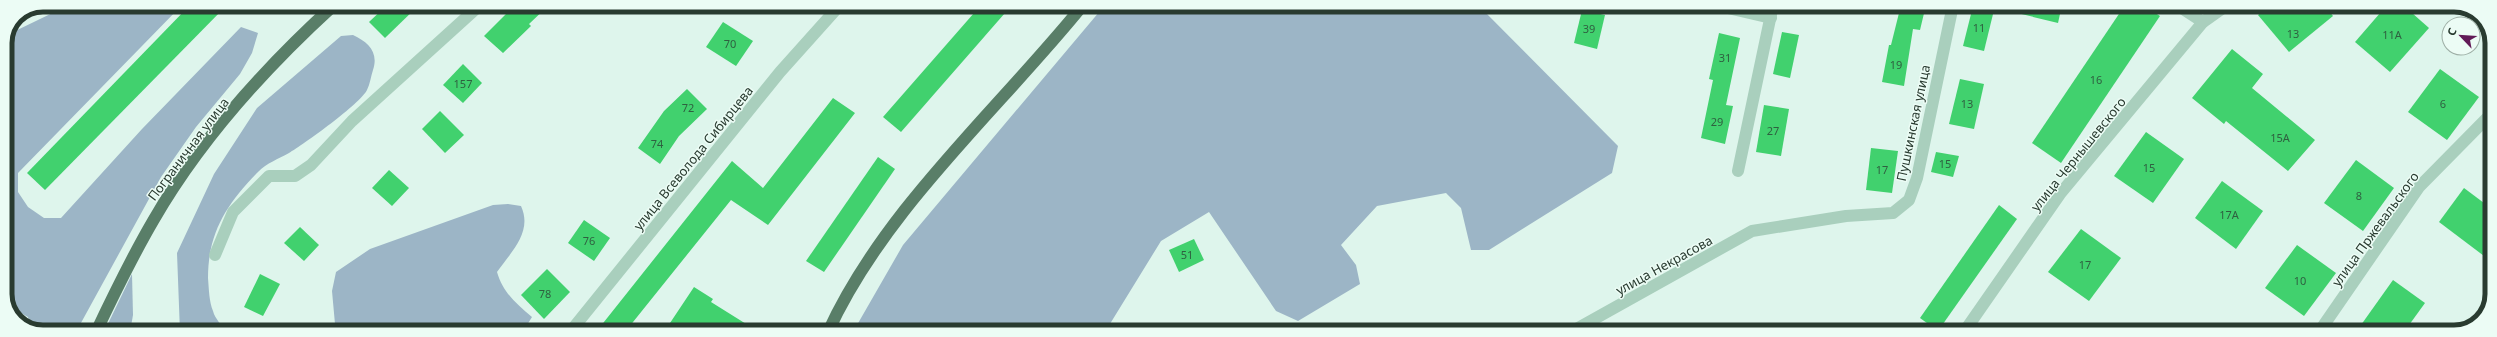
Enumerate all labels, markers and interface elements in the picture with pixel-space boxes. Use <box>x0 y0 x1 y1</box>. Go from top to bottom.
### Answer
north arrow <box>2441 16 2481 56</box>
house number: 11 <box>1973 20 1985 35</box>
house number: 39 <box>1583 21 1595 36</box>
text: С <box>2443 25 2460 38</box>
house number: 13 <box>2287 26 2299 41</box>
house number: 11А <box>2382 27 2403 42</box>
house number: 70 <box>724 36 736 51</box>
house number: 31 <box>1719 50 1731 65</box>
house number: 19 <box>1890 57 1902 72</box>
street label: Пушкинская улица <box>1892 63 1934 183</box>
house number: 16 <box>2090 72 2102 87</box>
house number: 157 <box>454 76 472 91</box>
street label: улица Всеволода Сибирцева <box>629 82 757 234</box>
street label: улица Чернышевского <box>2026 93 2130 215</box>
street label: Пограничная улица <box>143 94 233 204</box>
house number: 13 <box>1961 96 1973 111</box>
house number: 6 <box>2440 96 2446 111</box>
house number: 72 <box>682 100 694 115</box>
house number: 29 <box>1711 114 1723 129</box>
house number: 27 <box>1767 123 1779 138</box>
house number: 15А <box>2270 130 2291 145</box>
house number: 74 <box>651 136 664 151</box>
house number: 15 <box>1939 156 1951 171</box>
house number: 15 <box>2143 160 2155 175</box>
house number: 17 <box>1876 162 1888 177</box>
street label: улица Пржевальского <box>2327 168 2423 290</box>
house number: 8 <box>2356 188 2362 203</box>
house number: 17А <box>2219 207 2240 222</box>
street label: улица Некрасова <box>1613 231 1715 299</box>
house number: 76 <box>583 233 595 248</box>
house number: 51 <box>1181 247 1193 262</box>
house number: 17 <box>2079 257 2091 272</box>
house number: 10 <box>2294 273 2306 288</box>
house number: 78 <box>539 286 551 301</box>

